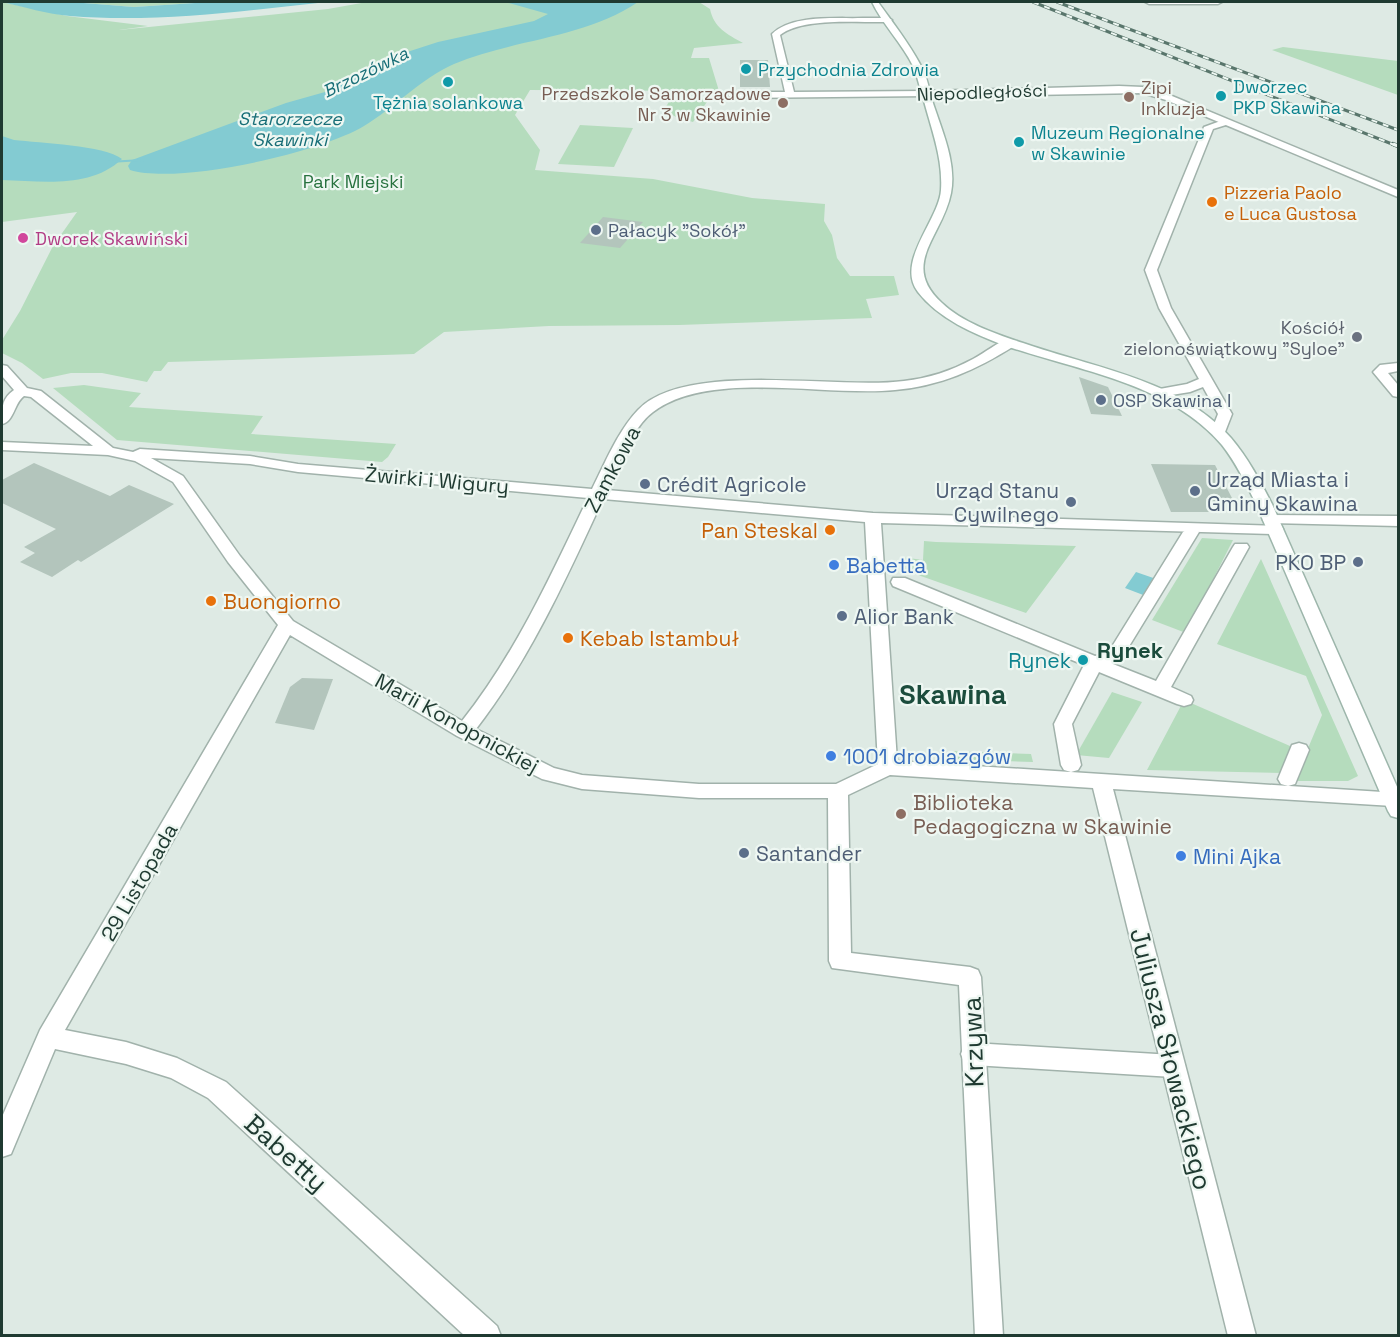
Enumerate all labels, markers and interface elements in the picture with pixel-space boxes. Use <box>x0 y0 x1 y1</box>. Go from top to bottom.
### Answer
water label: Brzozówka <box>318 41 412 103</box>
place label: Przychodnia Zdrowia <box>758 58 939 81</box>
marker: Przychodnia Zdrowia <box>739 62 753 76</box>
marker: Tężnia solankowa <box>441 75 455 89</box>
place label: Dworzec PKP Skawina <box>1233 75 1341 119</box>
place label: Zipi Inkluzja <box>1141 76 1206 120</box>
street label: Niepodległości <box>916 78 1048 106</box>
place label: Przedszkole Samorządowe Nr 3 w Skawinie <box>542 82 771 126</box>
marker: Dworzec PKP Skawina <box>1214 89 1228 103</box>
marker: Zipi Inkluzja <box>1122 90 1136 104</box>
place label: Tężnia solankowa <box>373 91 523 114</box>
marker: Przedszkole Samorządowe Nr 3 w Skawinie <box>776 96 790 110</box>
water label: Starorzecze Skawinki <box>238 107 343 151</box>
place label: Muzeum Regionalne w Skawinie <box>1031 121 1205 165</box>
marker: Muzeum Regionalne w Skawinie <box>1012 135 1026 149</box>
park label: Park Miejski <box>303 170 403 193</box>
place label: Pizzeria Paolo e Luca Gustosa <box>1224 181 1357 225</box>
marker: Pizzeria Paolo e Luca Gustosa <box>1205 195 1219 209</box>
place label: Pałacyk "Sokół" <box>608 219 746 242</box>
marker: Pałacyk "Sokół" <box>589 223 603 237</box>
place label: Dworek Skawiński <box>35 227 188 250</box>
marker: Dworek Skawiński <box>16 231 30 245</box>
place label: Kościół zielonoświątkowy "Syloe" <box>1123 316 1345 360</box>
marker: Kościół zielonoświątkowy "Syloe" <box>1350 330 1364 344</box>
place label: OSP Skawina I <box>1113 389 1231 412</box>
marker: OSP Skawina I <box>1094 393 1108 407</box>
street label: Zamkowa <box>578 421 646 517</box>
street label: Żwirki i Wigury <box>364 460 510 500</box>
place label: Urząd Miasta i Gminy Skawina <box>1207 466 1358 517</box>
place label: Crédit Agricole <box>657 471 807 498</box>
marker: Crédit Agricole <box>638 477 652 491</box>
place label: Urząd Stanu Cywilnego <box>935 477 1059 528</box>
marker: Urząd Miasta i Gminy Skawina <box>1188 484 1202 498</box>
marker: Urząd Stanu Cywilnego <box>1064 495 1078 509</box>
place label: Pan Steskal <box>701 517 818 544</box>
marker: Pan Steskal <box>823 523 837 537</box>
place label: PKO BP <box>1275 549 1346 576</box>
place label: Babetta <box>846 552 926 579</box>
marker: PKO BP <box>1351 555 1365 569</box>
marker: Babetta <box>827 558 841 572</box>
place label: Buongiorno <box>223 588 341 615</box>
marker: Buongiorno <box>204 594 218 608</box>
place label: Alior Bank <box>854 603 954 630</box>
marker: Alior Bank <box>835 609 849 623</box>
place label: Kebab Istambuł <box>580 625 739 652</box>
marker: Kebab Istambuł <box>561 631 575 645</box>
district label: Rynek <box>1097 636 1164 664</box>
place label: Rynek <box>1008 647 1071 674</box>
marker: Rynek <box>1076 653 1090 667</box>
street label: Marii Konopnickiej <box>370 667 544 779</box>
district label: Skawina <box>899 677 1007 712</box>
place label: 1001 drobiazgów <box>843 743 1011 770</box>
marker: 1001 drobiazgów <box>824 749 838 763</box>
place label: Biblioteka Pedagogiczna w Skawinie <box>913 789 1172 840</box>
marker: Biblioteka Pedagogiczna w Skawinie <box>894 807 908 821</box>
street label: 29 Listopada <box>94 818 184 946</box>
place label: Santander <box>756 840 862 867</box>
place label: Mini Ajka <box>1193 843 1281 870</box>
marker: Santander <box>737 846 751 860</box>
marker: Mini Ajka <box>1174 849 1188 863</box>
street label: Juliusza Słowackiego <box>1122 925 1220 1193</box>
street label: Krzywa <box>954 996 992 1088</box>
street label: Babetty <box>237 1107 335 1199</box>

